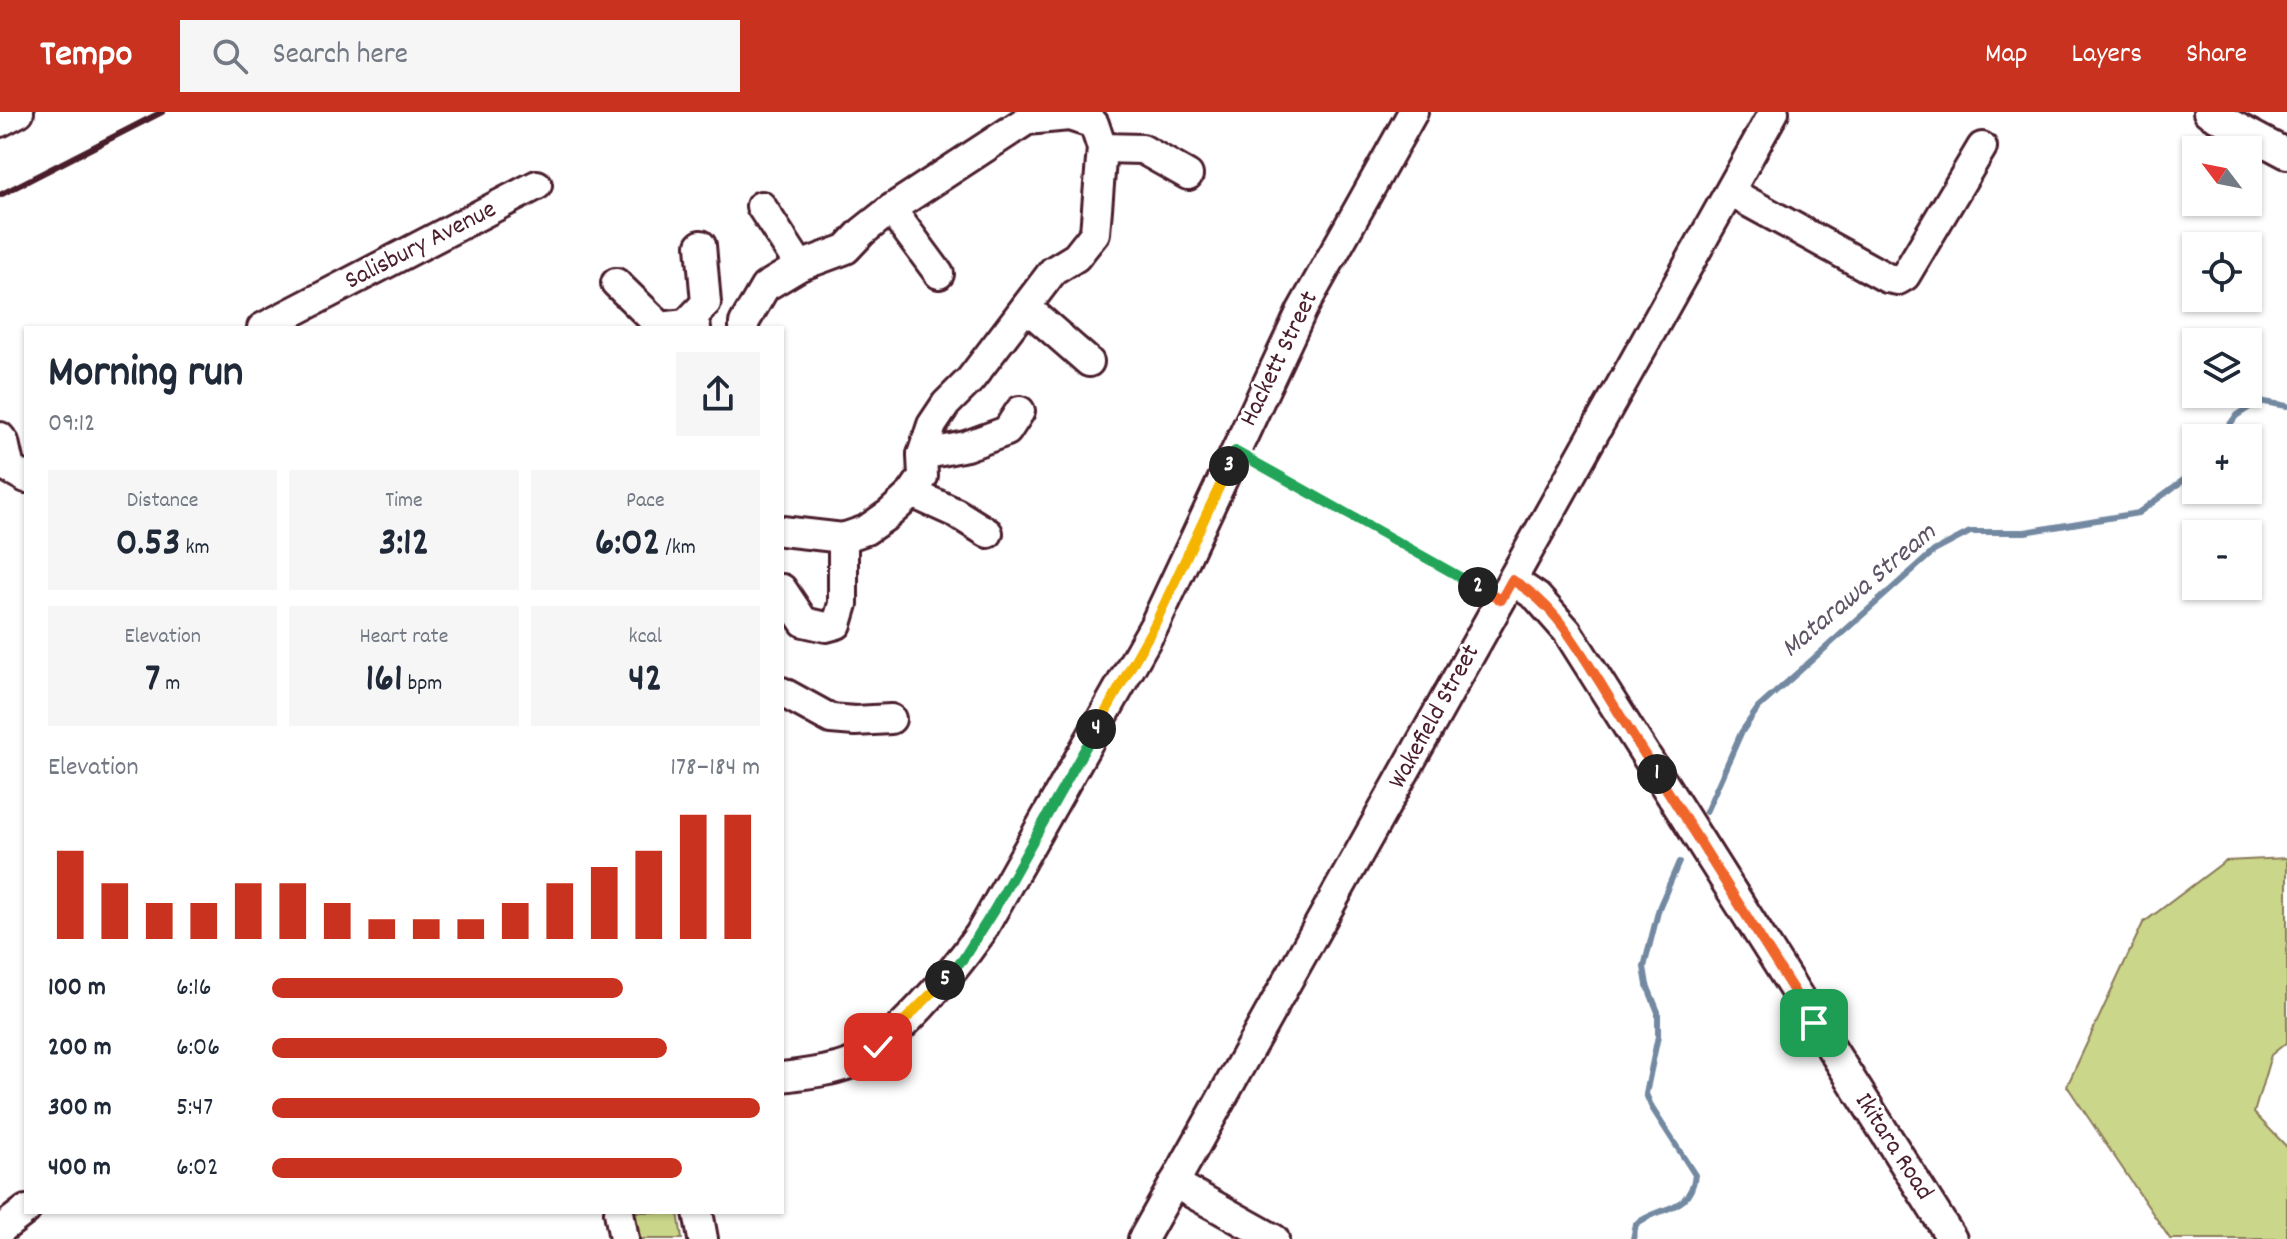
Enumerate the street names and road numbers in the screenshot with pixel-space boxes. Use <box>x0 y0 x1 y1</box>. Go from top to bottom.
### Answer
street label: Salisbury Avenue <box>339 192 503 300</box>
street label: Hackett Street <box>1231 285 1329 433</box>
street label: Wakefield Street <box>1380 638 1490 796</box>
street label: Ikitara Road <box>1844 1086 1942 1208</box>

